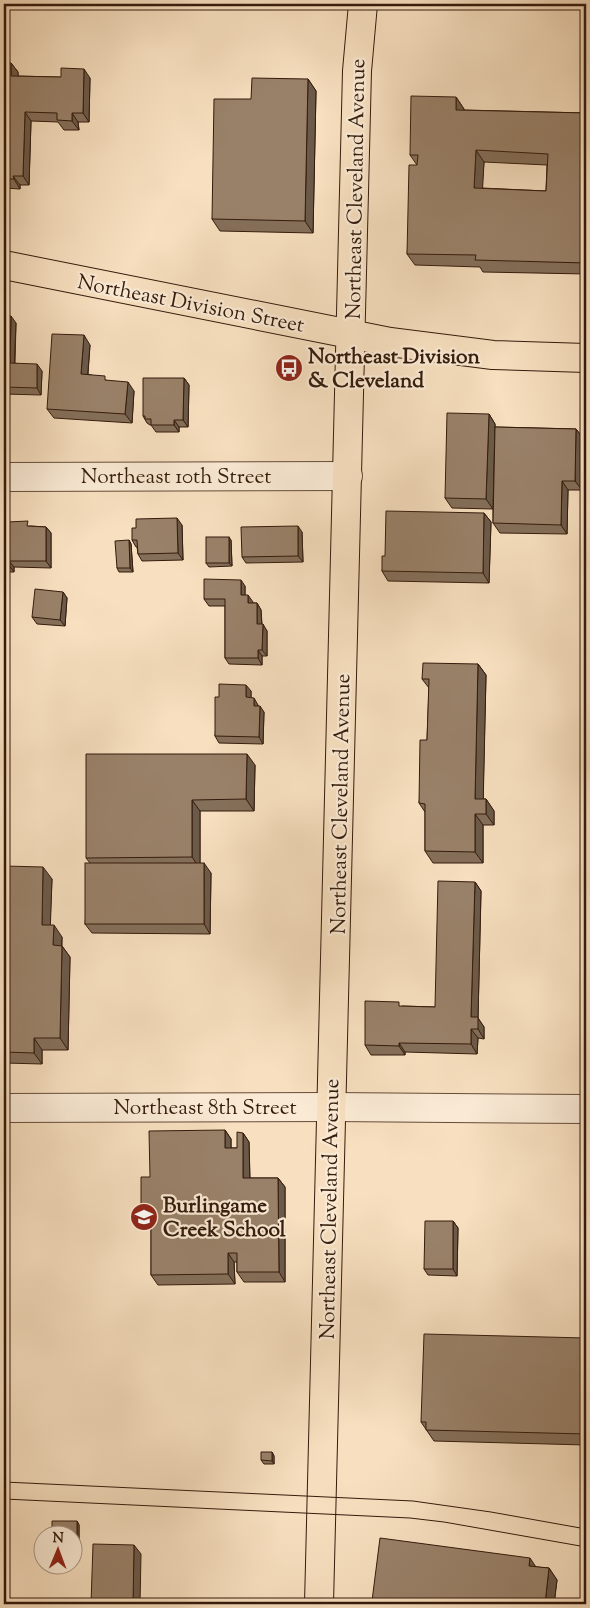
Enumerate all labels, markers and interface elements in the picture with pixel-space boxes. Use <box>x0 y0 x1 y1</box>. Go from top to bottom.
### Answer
street label: Northeast Cleveland Avenue <box>340 58 374 320</box>
street label: Northeast Division Street <box>75 268 307 342</box>
place label: Northeast Division & Cleveland <box>308 343 481 397</box>
bus stop icon: Northeast Division & Cleveland <box>274 353 304 383</box>
street label: Northeast 10th Street <box>81 463 271 493</box>
street label: Northeast Cleveland Avenue <box>325 673 359 935</box>
street label: Northeast Cleveland Avenue <box>314 1078 348 1340</box>
street label: Northeast 8th Street <box>113 1094 297 1124</box>
place label: Burlingame Creek School <box>163 1192 286 1246</box>
school or university icon: Burlingame Creek School <box>129 1202 159 1232</box>
north arrow <box>32 1526 82 1576</box>
text: N <box>52 1529 64 1549</box>

